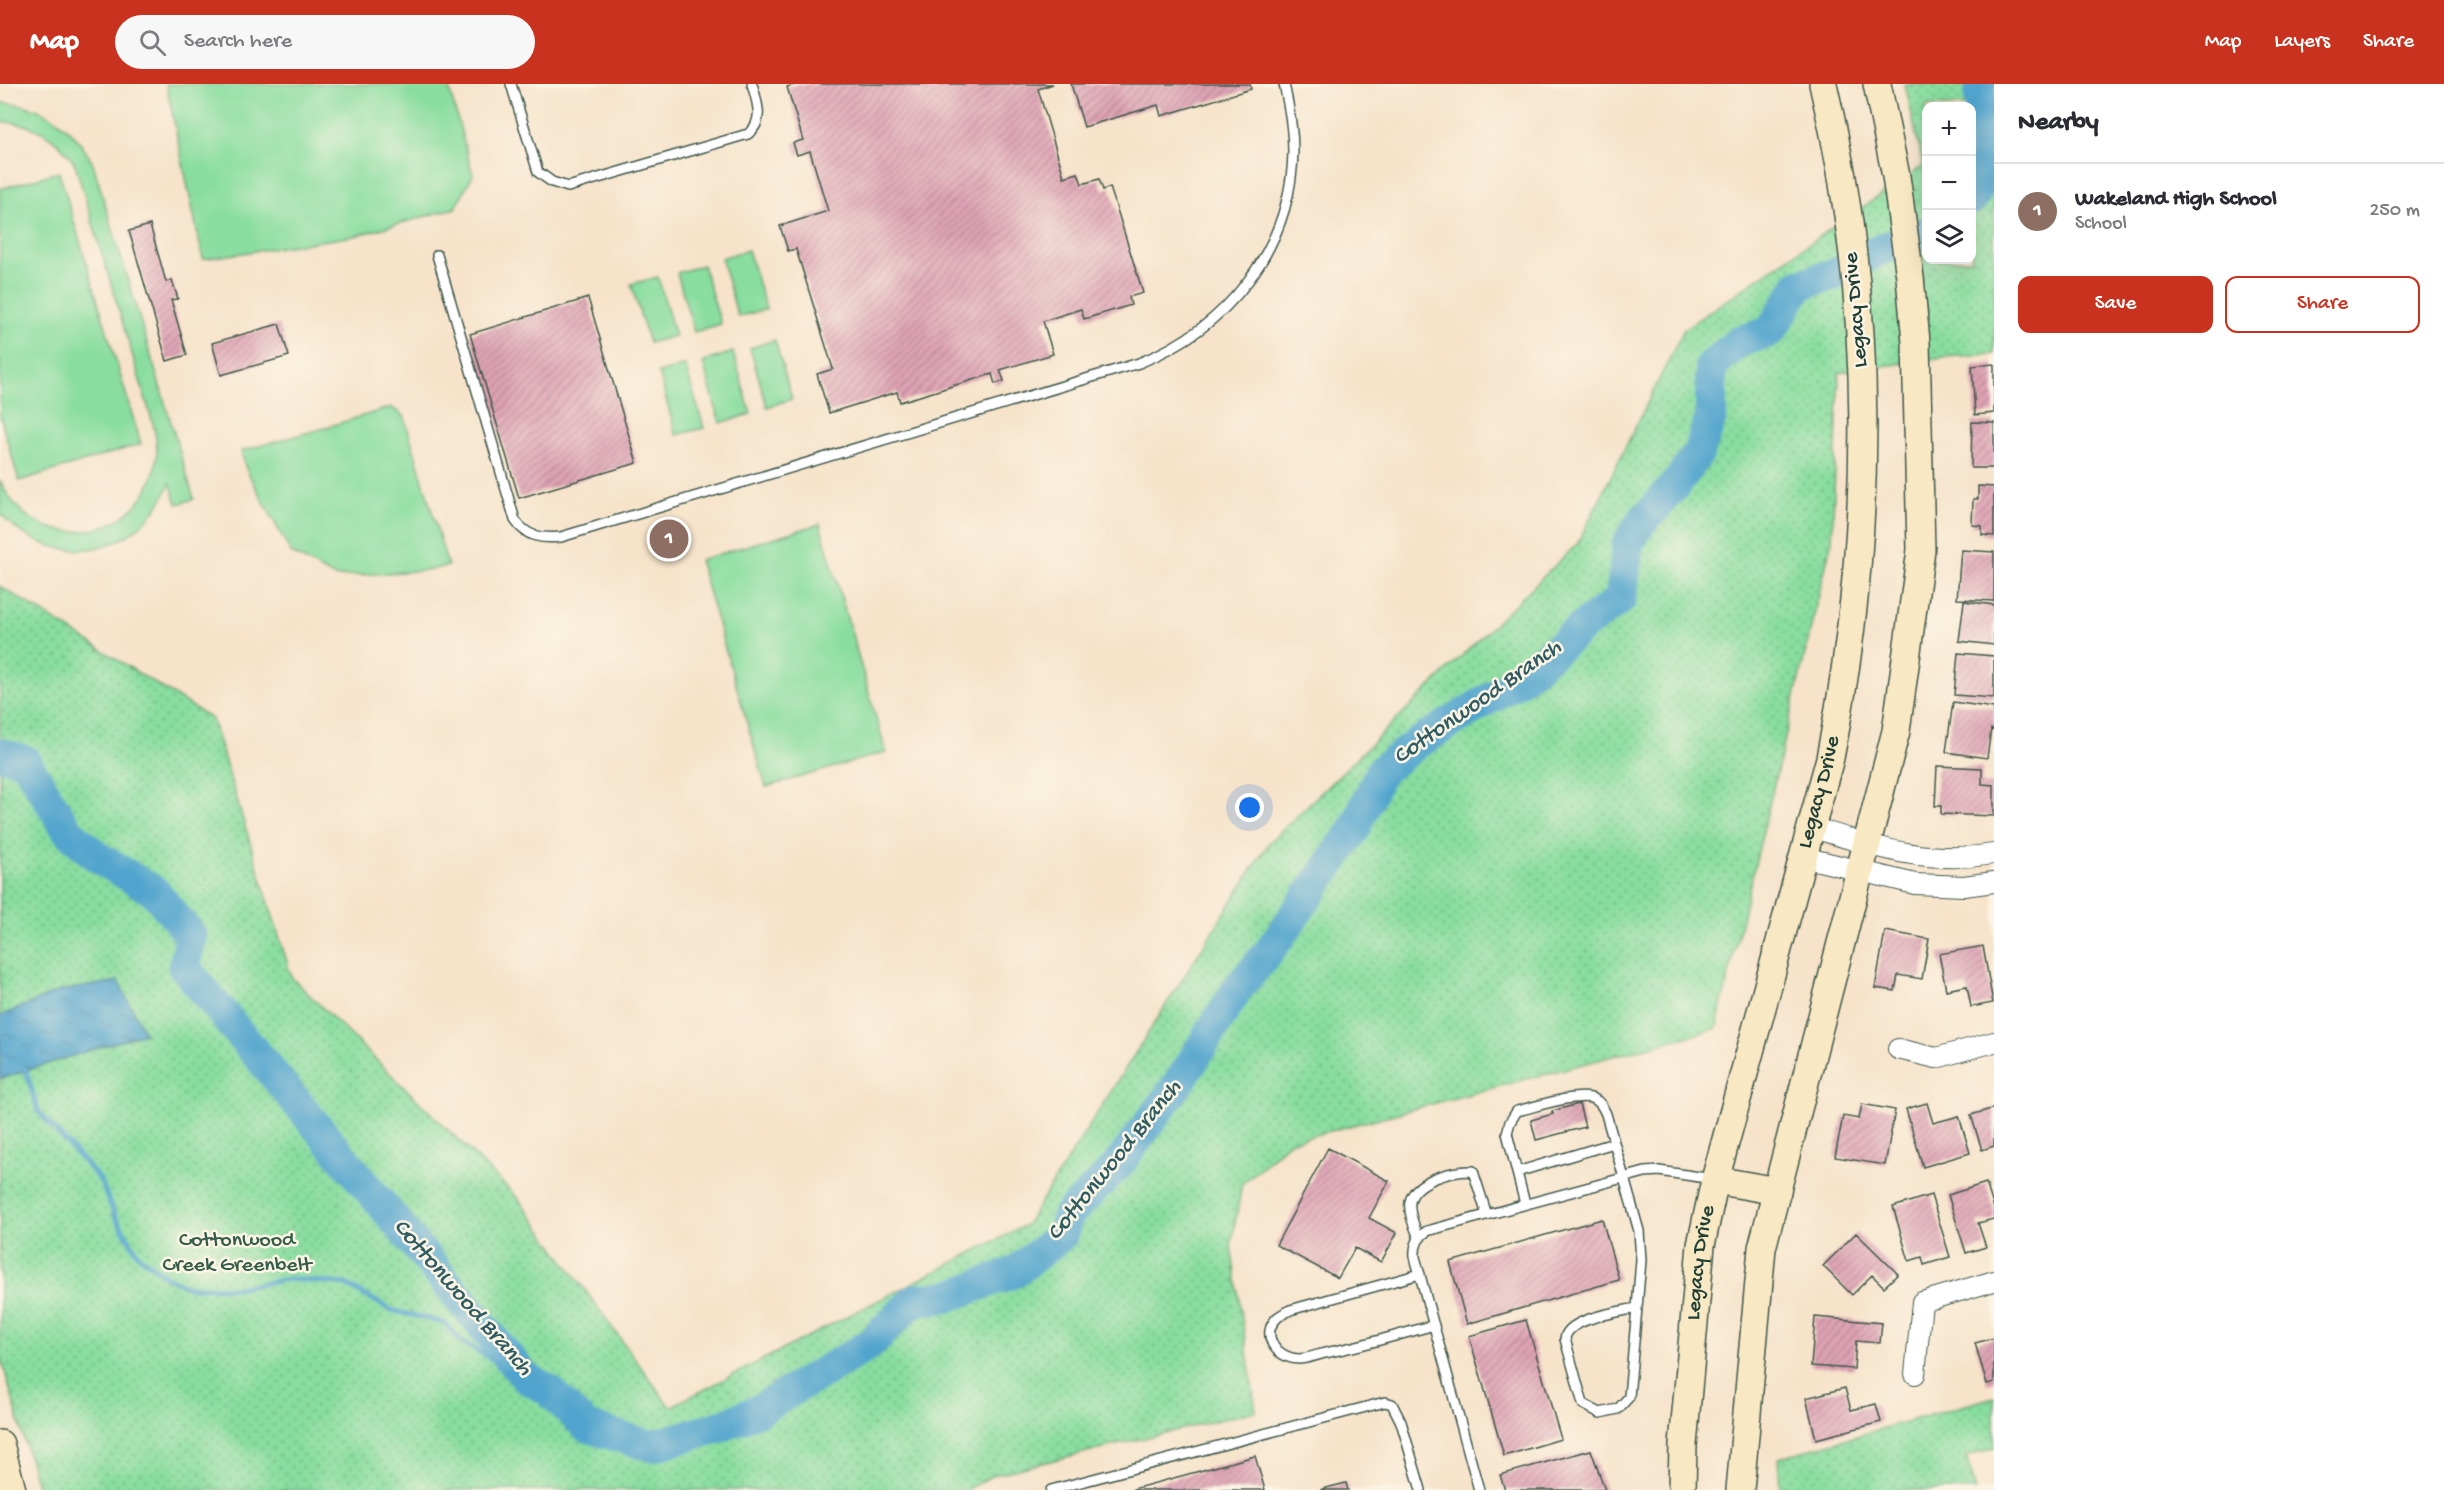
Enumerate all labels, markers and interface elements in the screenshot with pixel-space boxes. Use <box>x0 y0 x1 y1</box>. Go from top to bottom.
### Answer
search box <box>115 15 535 69</box>
text: Map <box>30 26 79 59</box>
icon: search <box>136 26 169 59</box>
text: Search here <box>184 29 292 55</box>
text: Map <box>2205 30 2241 55</box>
text: Layers <box>2274 30 2330 55</box>
text: Share <box>2363 30 2414 55</box>
map controls <box>1922 102 1976 264</box>
button: + <box>1922 102 1976 156</box>
text: Nearby <box>2018 108 2099 139</box>
button: − <box>1922 156 1976 210</box>
text: Wakeland High School <box>2075 187 2277 213</box>
text: 1 <box>2033 200 2042 223</box>
text: 250 m <box>2369 200 2420 223</box>
button: layers <box>1922 210 1976 264</box>
text: School <box>2075 213 2127 236</box>
street label: Legacy Drive <box>1839 251 1875 369</box>
button: Save <box>2018 276 2213 333</box>
button: Share <box>2225 276 2420 333</box>
pin: 1 <box>650 516 688 562</box>
water label: Cottonwood Branch <box>1388 633 1569 772</box>
street label: Legacy Drive <box>1793 733 1847 852</box>
your location <box>1235 793 1264 822</box>
water label: Cottonwood Branch <box>1041 1074 1189 1247</box>
street label: Legacy Drive <box>1681 1203 1722 1322</box>
water label: Cottonwood Branch <box>386 1213 539 1383</box>
park label: Cottonwood Creek Greenbelt <box>162 1228 314 1279</box>

